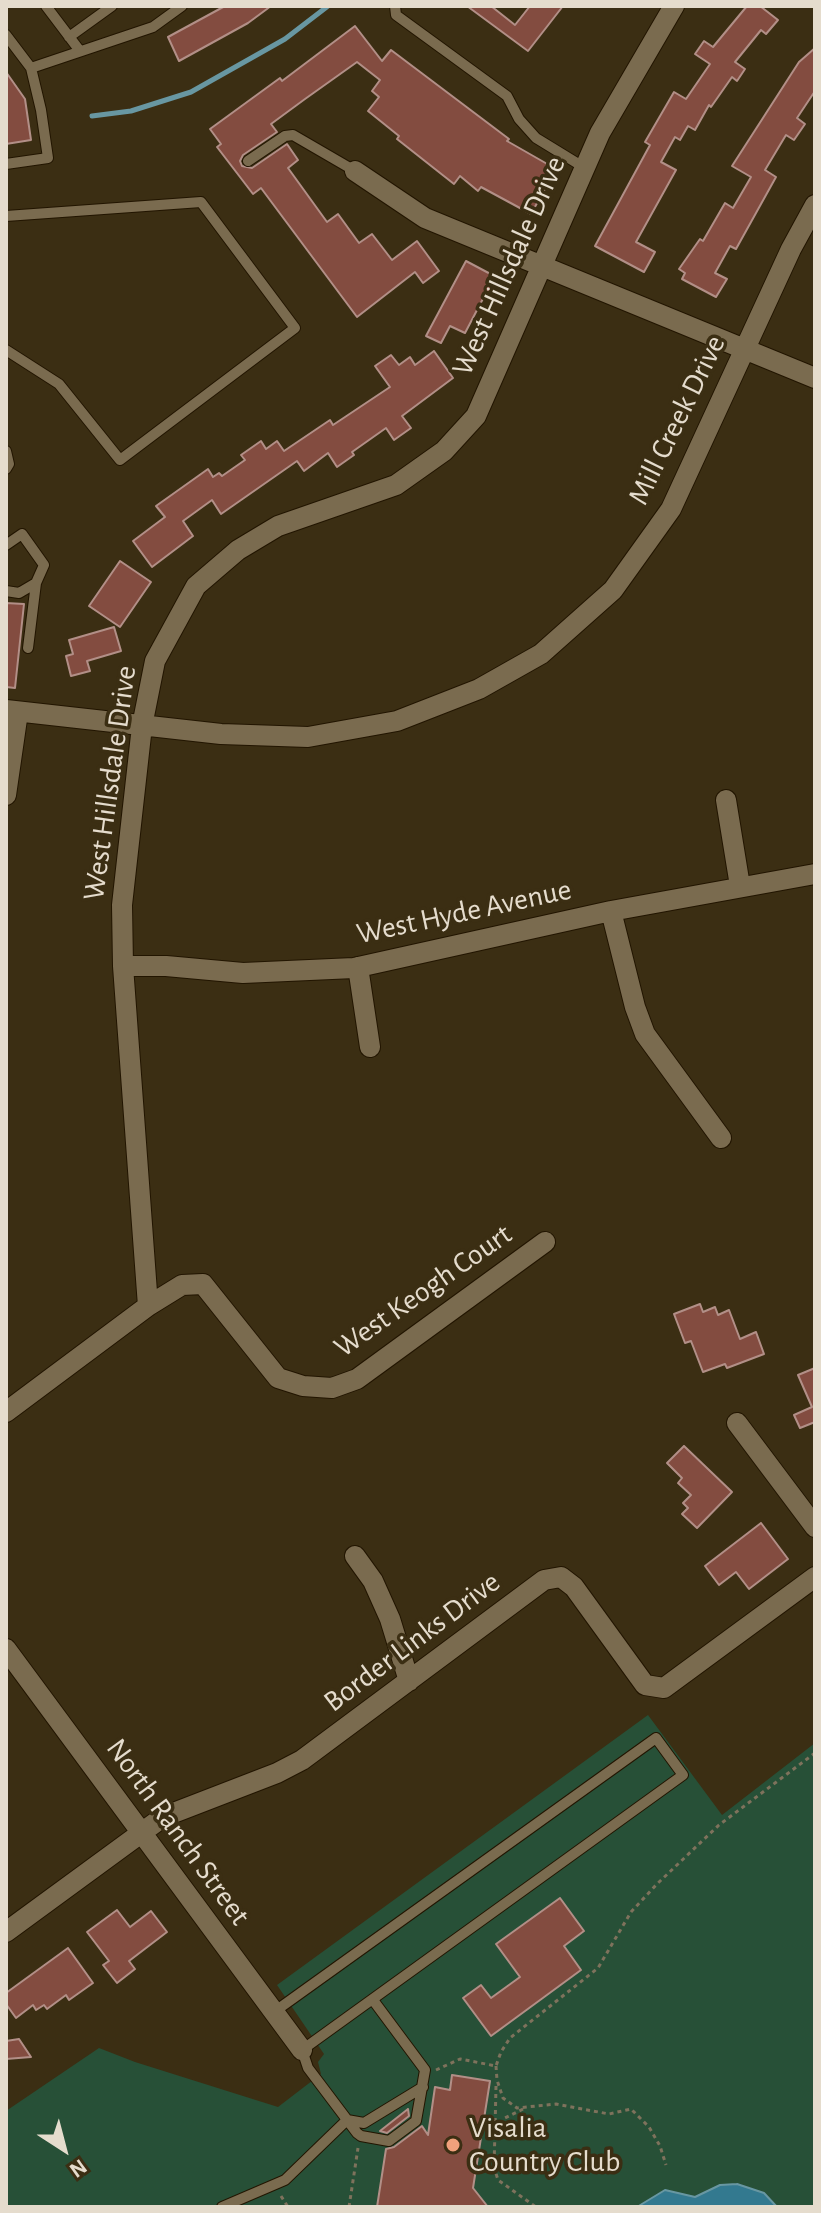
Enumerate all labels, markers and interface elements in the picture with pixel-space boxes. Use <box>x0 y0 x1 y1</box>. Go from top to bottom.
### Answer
street label: West Hillsdale Drive <box>444 151 574 381</box>
street label: Mill Creek Drive <box>620 329 734 511</box>
street label: West Hillsdale Drive <box>76 663 144 903</box>
street label: West Hyde Avenue <box>353 872 575 952</box>
street label: West Keogh Court <box>327 1217 519 1365</box>
street label: Border Links Drive <box>317 1564 507 1720</box>
street label: North Ranch Street <box>98 1732 258 1932</box>
north arrow <box>24 2109 104 2189</box>
place label: Visalia Country Club <box>469 2110 620 2180</box>
marker: Visalia Country Club <box>444 2136 462 2154</box>
text: N <box>65 2155 91 2182</box>

